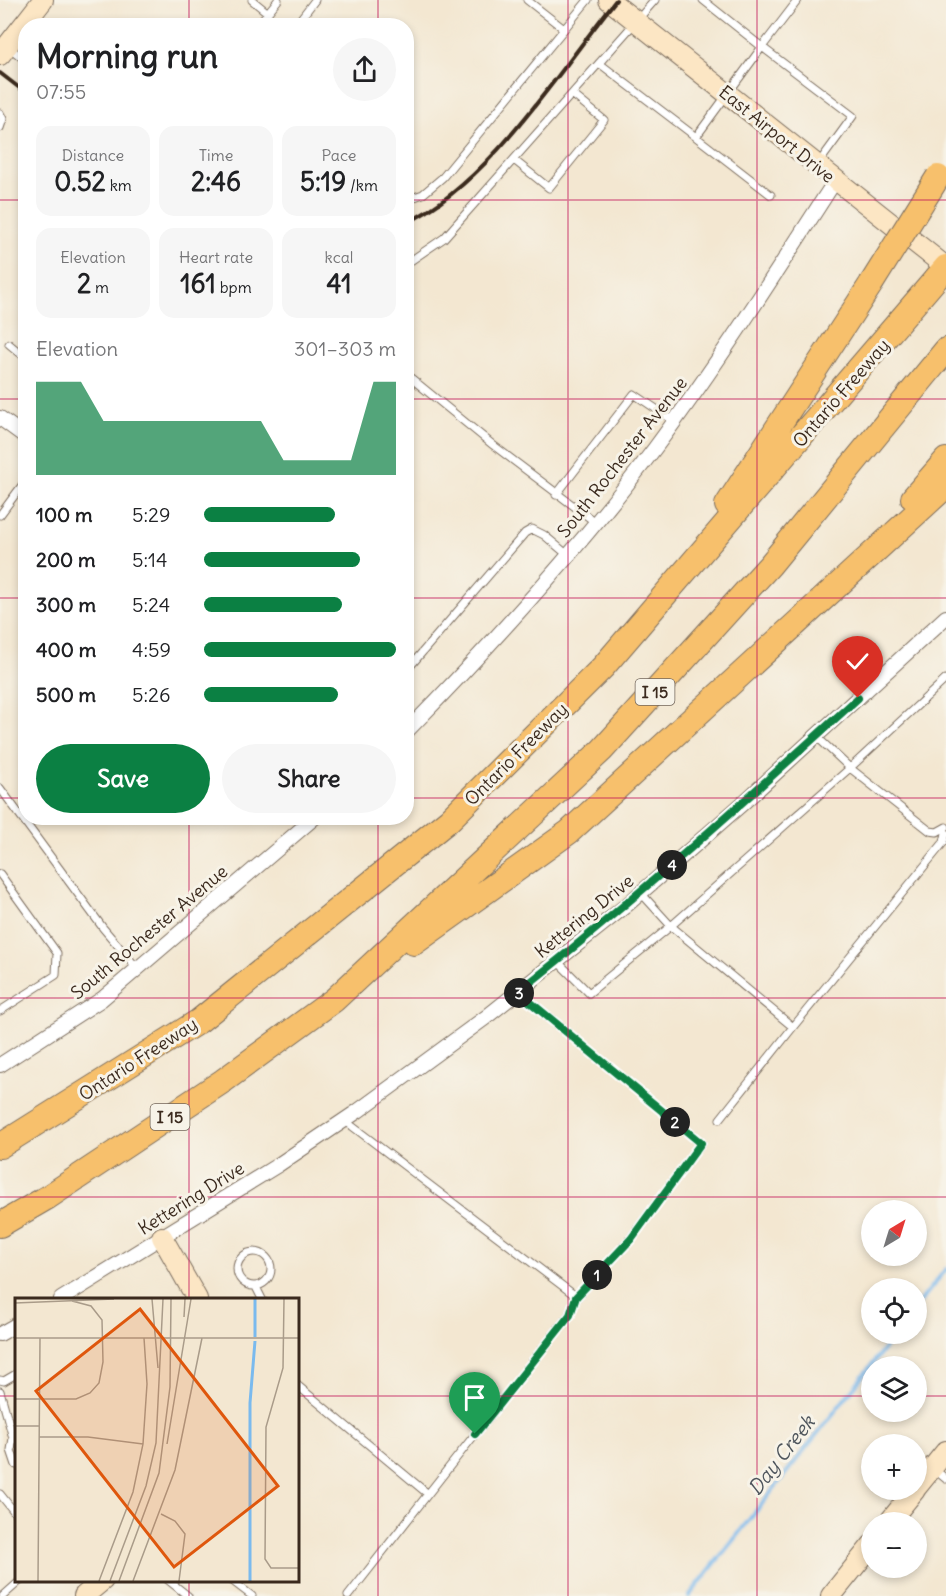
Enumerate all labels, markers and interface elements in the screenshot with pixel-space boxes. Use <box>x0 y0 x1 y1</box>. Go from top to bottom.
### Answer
text: Morning run <box>36 35 218 77</box>
button: share <box>333 38 396 101</box>
text: 07:55 <box>36 79 86 104</box>
street label: East Airport Drive <box>714 80 840 188</box>
text: Distance <box>62 145 124 165</box>
text: Time <box>199 145 233 165</box>
text: Pace <box>322 145 356 165</box>
text: 0.52 <box>54 165 106 198</box>
text: 2:46 <box>191 165 241 198</box>
text: 5:19 <box>300 165 346 198</box>
text: km <box>106 175 132 195</box>
text: /km <box>346 175 378 195</box>
text: Elevation <box>60 247 126 267</box>
text: Heart rate <box>179 247 253 267</box>
text: kcal <box>325 247 353 267</box>
text: 2 <box>77 267 91 300</box>
text: 161 <box>180 267 216 300</box>
text: 41 <box>326 267 352 300</box>
text: m <box>91 277 109 297</box>
text: bpm <box>216 277 252 297</box>
street label: Ontario Freeway <box>788 334 894 452</box>
text: Elevation <box>36 336 118 361</box>
text: 301–303 m <box>294 336 396 361</box>
street label: South Rochester Avenue <box>552 372 692 542</box>
text: 100 m <box>36 502 93 527</box>
text: 5:29 <box>132 502 170 527</box>
text: 200 m <box>36 547 96 572</box>
text: 5:14 <box>132 547 168 572</box>
text: 300 m <box>36 592 96 617</box>
text: 5:24 <box>132 592 170 617</box>
pin <box>832 636 883 698</box>
text: 400 m <box>36 637 96 662</box>
text: 4:59 <box>132 637 171 662</box>
icon: check <box>841 645 874 678</box>
road number: I 15 <box>636 679 674 705</box>
text: 500 m <box>36 682 96 707</box>
text: 5:26 <box>132 682 171 707</box>
street label: Ontario Freeway <box>460 698 572 810</box>
button: Save <box>36 744 210 813</box>
button: Share <box>222 744 396 813</box>
pin: 4 <box>657 850 687 880</box>
text: 4 <box>667 855 677 875</box>
street label: South Rochester Avenue <box>66 860 232 1004</box>
street label: Kettering Drive <box>530 869 638 963</box>
pin: 3 <box>504 978 534 1008</box>
text: 3 <box>514 983 524 1003</box>
street label: Ontario Freeway <box>74 1012 202 1106</box>
road number: I 15 <box>150 1104 190 1130</box>
pin: 2 <box>660 1107 690 1137</box>
text: 2 <box>671 1112 679 1132</box>
street label: Kettering Drive <box>134 1156 248 1240</box>
north arrow <box>861 1200 927 1266</box>
map controls <box>861 1200 927 1578</box>
pin: 1 <box>582 1260 612 1290</box>
text: 1 <box>594 1265 600 1285</box>
button: locate <box>861 1278 927 1344</box>
inset map <box>15 1298 298 1581</box>
button: layers <box>861 1356 927 1422</box>
pin <box>449 1372 500 1434</box>
icon: arrive <box>458 1381 491 1414</box>
water label: Day Creek <box>742 1409 821 1500</box>
button: + <box>861 1434 927 1500</box>
button: − <box>861 1512 927 1578</box>

